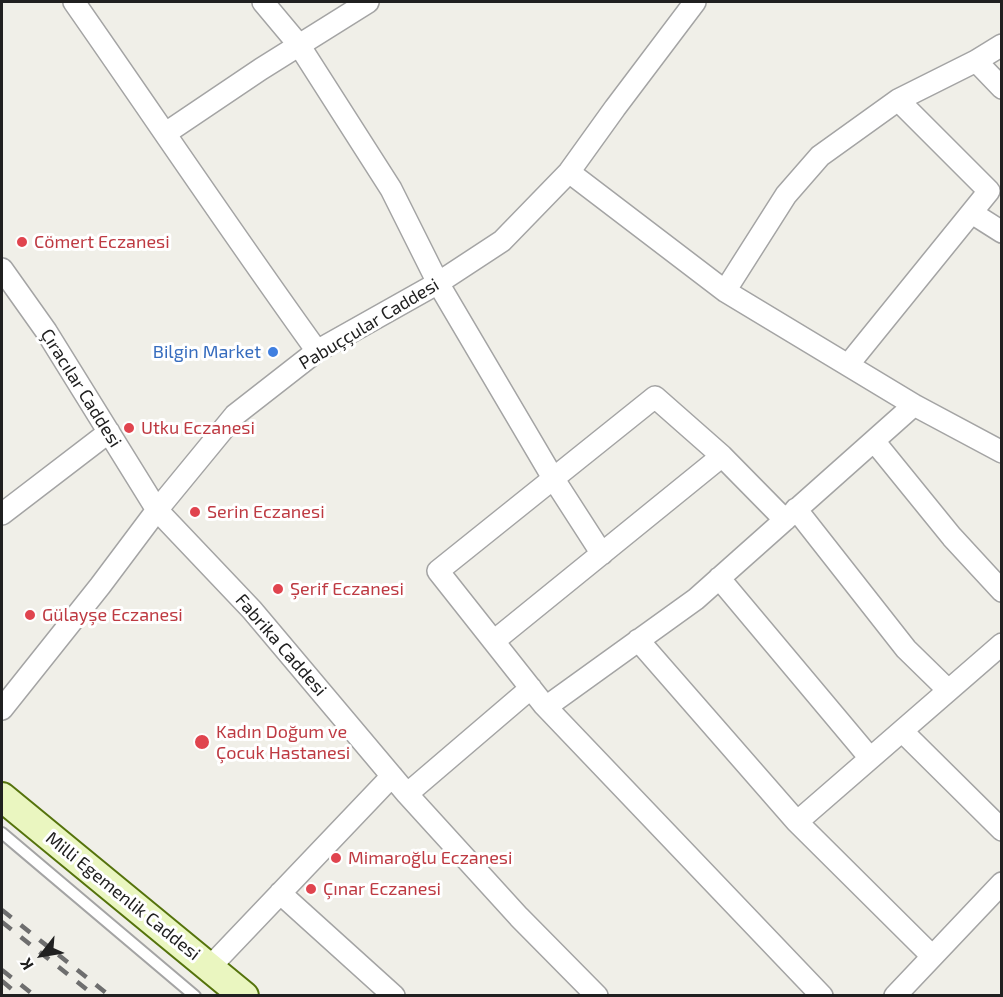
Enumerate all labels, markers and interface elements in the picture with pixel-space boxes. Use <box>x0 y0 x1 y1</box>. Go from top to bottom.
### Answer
place label: Cömert Eczanesi <box>34 231 170 253</box>
marker: Cömert Eczanesi <box>15 235 29 249</box>
street label: Pabuççular Caddesi <box>295 274 443 374</box>
street label: Çıracılar Caddesi <box>36 325 126 451</box>
place label: Bilgin Market <box>153 341 261 363</box>
marker: Bilgin Market <box>266 345 280 359</box>
place label: Utku Eczanesi <box>141 417 255 439</box>
marker: Utku Eczanesi <box>122 421 136 435</box>
place label: Serin Eczanesi <box>207 501 325 523</box>
marker: Serin Eczanesi <box>188 505 202 519</box>
place label: Şerif Eczanesi <box>290 578 404 600</box>
marker: Şerif Eczanesi <box>271 582 285 596</box>
street label: Fabrika Caddesi <box>231 590 331 700</box>
place label: Gülayşe Eczanesi <box>42 604 183 626</box>
marker: Gülayşe Eczanesi <box>23 608 37 622</box>
place label: Kadın Doğum ve Çocuk Hastanesi <box>216 721 350 764</box>
marker: Kadın Doğum ve Çocuk Hastanesi <box>193 733 211 751</box>
street label: Milli Egemenlik Caddesi <box>42 827 204 965</box>
place label: Mimaroğlu Eczanesi <box>348 847 512 869</box>
marker: Mimaroğlu Eczanesi <box>329 851 343 865</box>
place label: Çınar Eczanesi <box>323 878 441 900</box>
marker: Çınar Eczanesi <box>304 882 318 896</box>
north arrow <box>12 925 72 985</box>
text: K <box>15 955 37 974</box>

